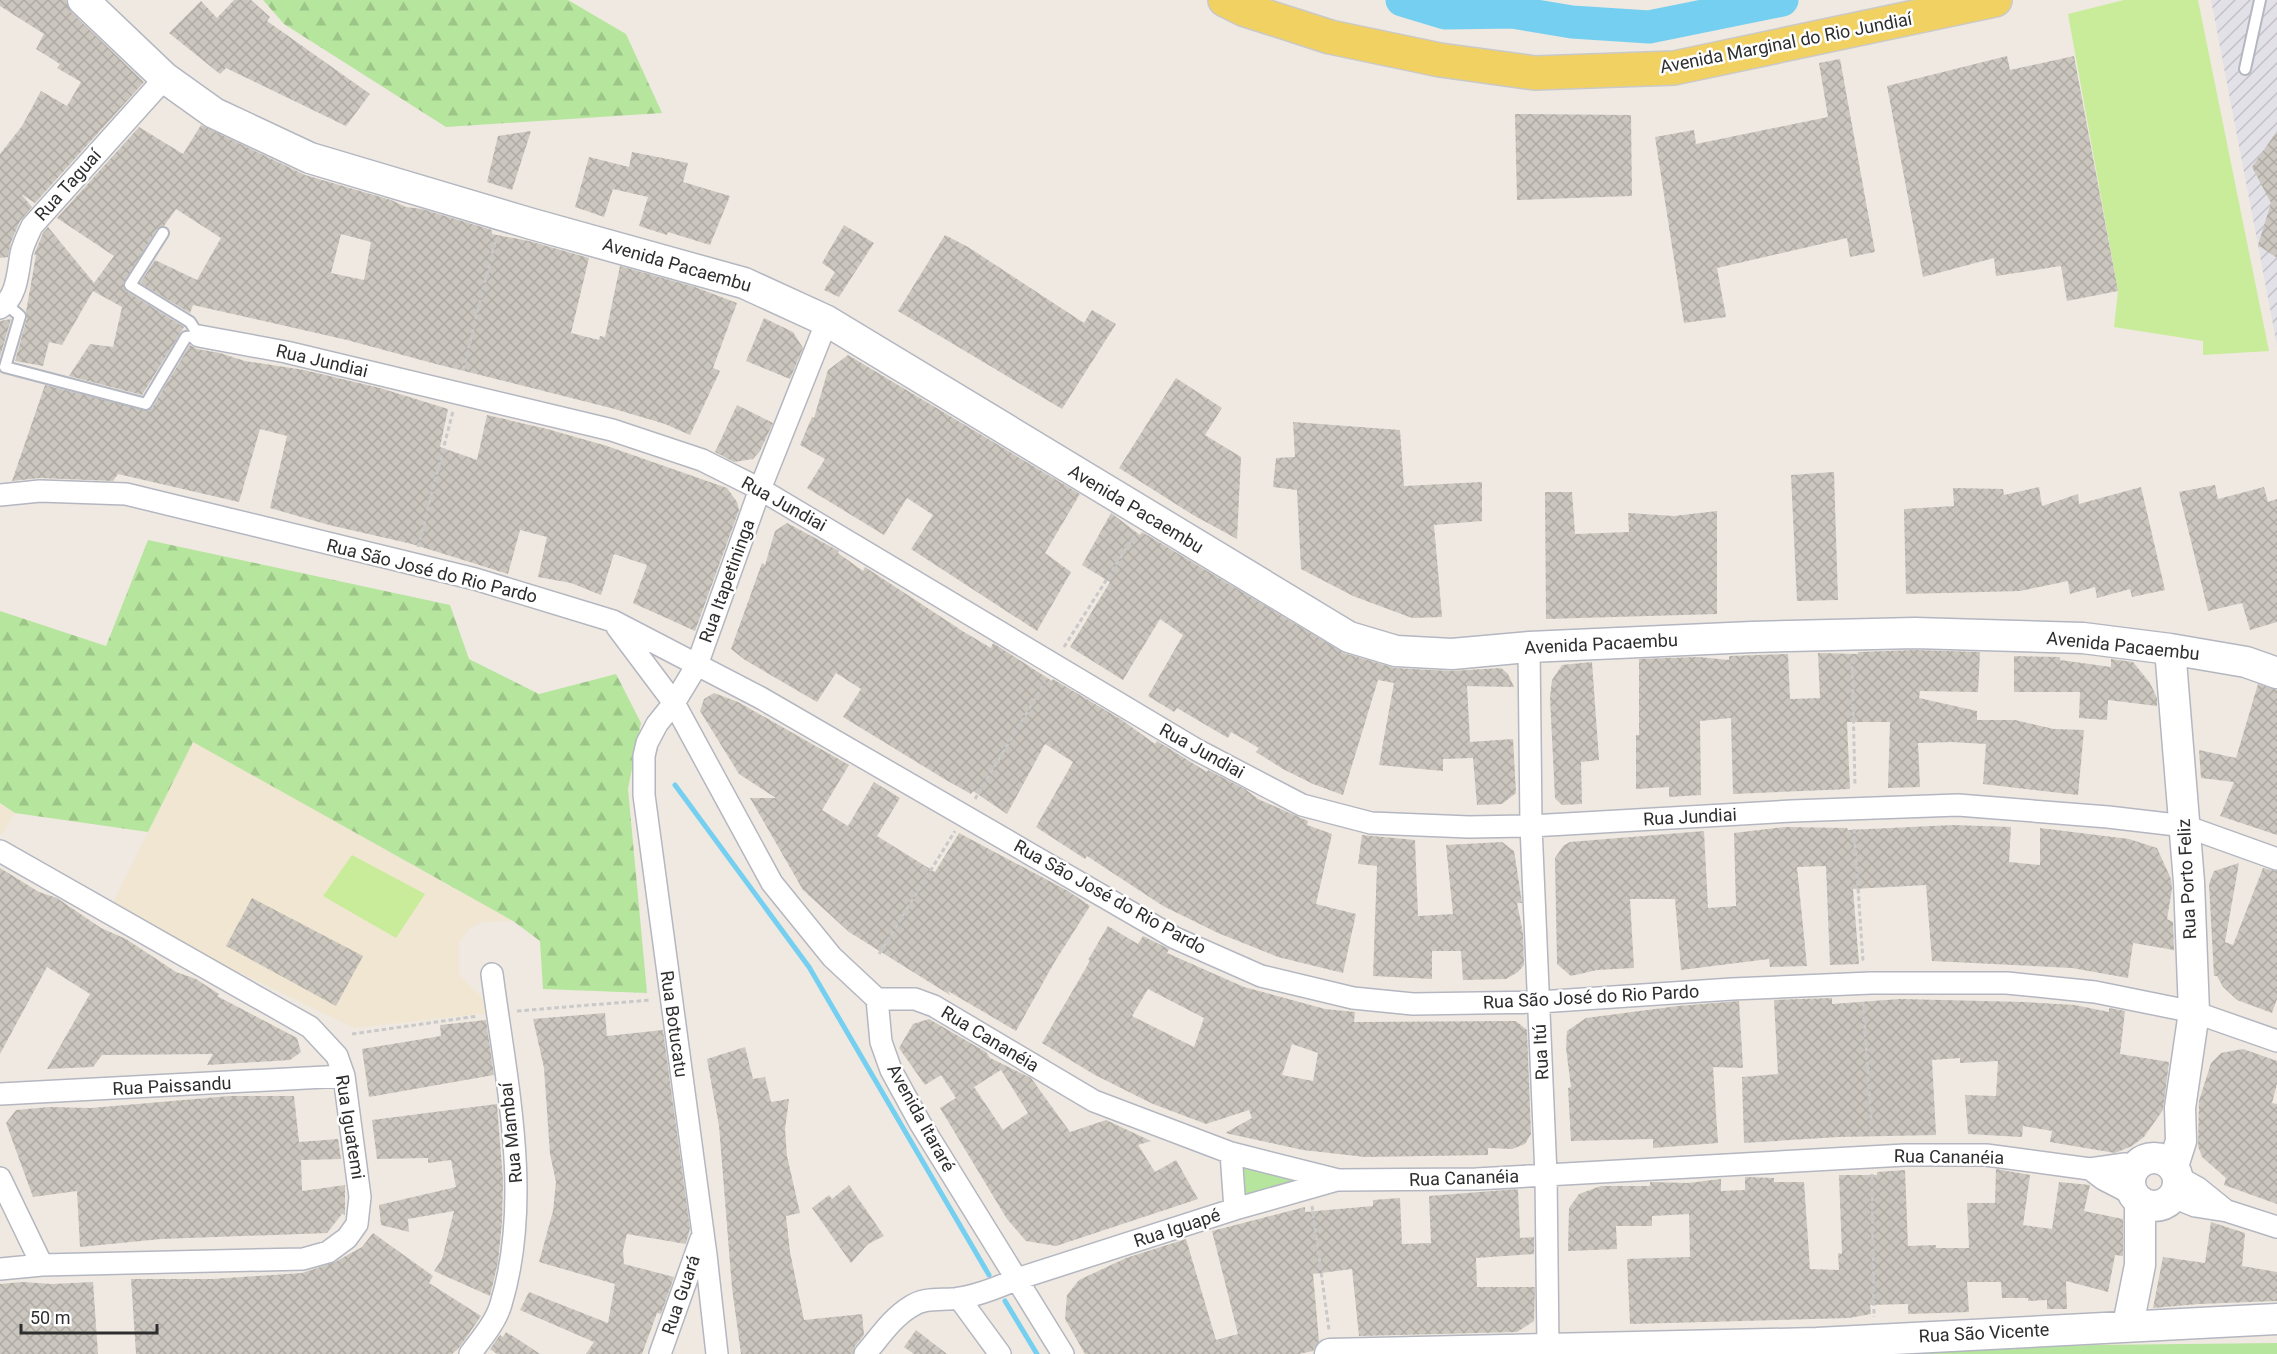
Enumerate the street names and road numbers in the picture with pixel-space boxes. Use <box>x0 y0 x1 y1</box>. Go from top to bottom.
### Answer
street label: Avenida Marginal do Rio Jundiaí <box>1658 8 1914 77</box>
street label: Rua Taguaí <box>30 144 105 225</box>
street label: Avenida Pacaembu <box>600 233 754 296</box>
street label: Rua Jundiai <box>274 340 370 381</box>
street label: Avenida Pacaembu <box>1065 460 1208 557</box>
street label: Rua Jundiai <box>738 472 830 535</box>
street label: Rua Itapetininga <box>694 516 759 645</box>
street label: Rua São José do Rio Pardo <box>325 534 540 607</box>
street label: Avenida Pacaembu <box>2045 627 2201 664</box>
street label: Avenida Pacaembu <box>1524 629 1678 658</box>
street label: Rua Jundiai <box>1156 719 1248 782</box>
street label: Rua Jundiai <box>1643 804 1737 829</box>
street label: Rua Porto Feliz <box>2173 818 2200 940</box>
street label: Rua São José do Rio Pardo <box>1010 835 1210 958</box>
street label: Rua Botucatu <box>657 969 692 1079</box>
street label: Rua São José do Rio Pardo <box>1482 980 1700 1013</box>
street label: Rua Cananéia <box>938 1001 1043 1076</box>
street label: Rua Itú <box>1529 1024 1552 1081</box>
street label: Avenida Itararé <box>883 1060 960 1175</box>
street label: Rua Paissandu <box>112 1072 232 1099</box>
street label: Rua Iguatemi <box>332 1073 369 1181</box>
street label: Rua Mambaí <box>495 1081 526 1184</box>
street label: Rua Cananéia <box>1894 1145 2004 1168</box>
street label: Rua Cananéia <box>1409 1165 1519 1190</box>
street label: Rua Iguapé <box>1131 1204 1223 1251</box>
street label: Rua Guará <box>657 1252 704 1337</box>
street label: Rua São Vicente <box>1918 1319 2050 1346</box>

